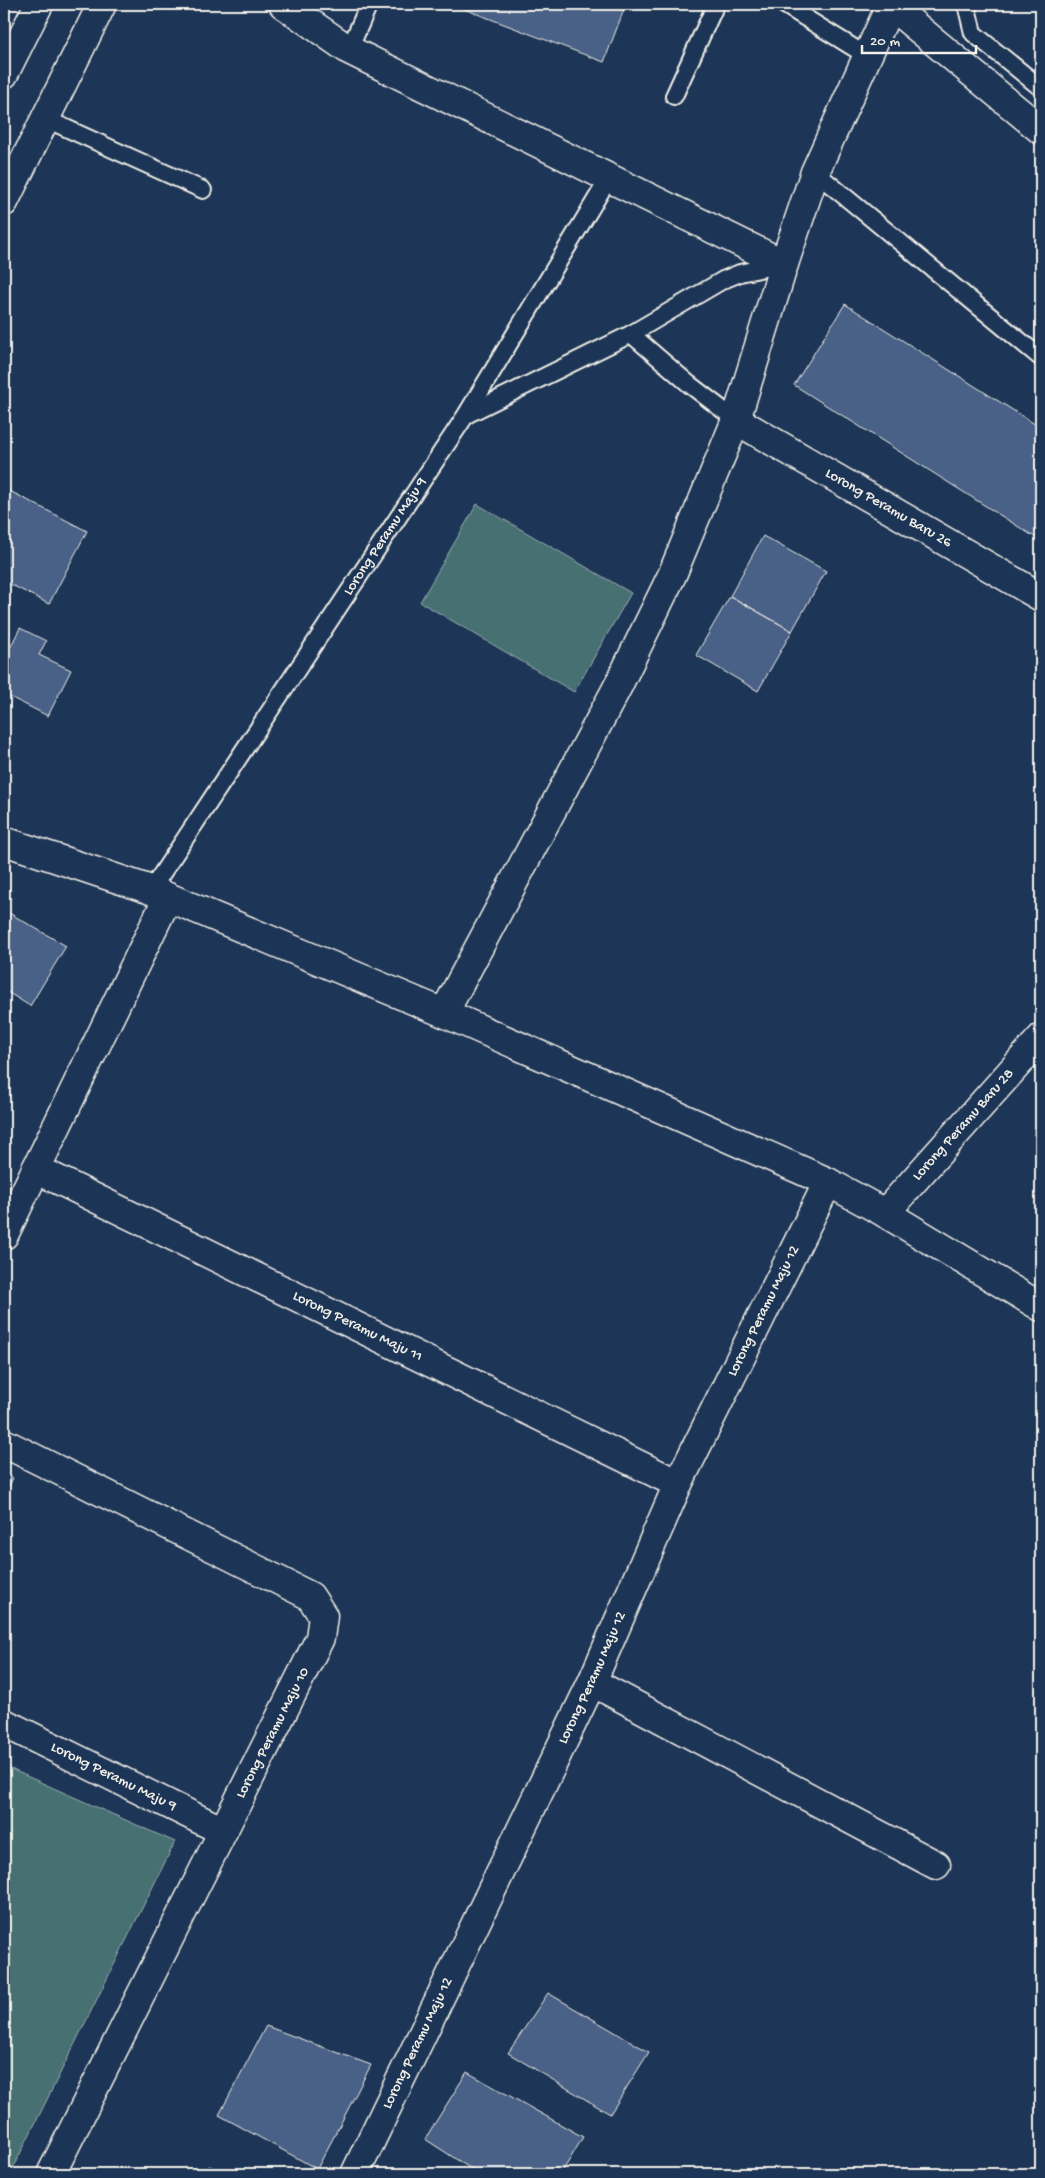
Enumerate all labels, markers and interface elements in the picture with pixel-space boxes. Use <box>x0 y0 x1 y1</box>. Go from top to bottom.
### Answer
scale bar <box>862 22 976 54</box>
text: 20 m <box>870 33 900 51</box>
street label: Lorong Peramu Baru 26 <box>822 465 955 552</box>
street label: Lorong Peramu Maju 9 <box>340 474 431 599</box>
street label: Lorong Peramu Baru 28 <box>909 1065 1018 1185</box>
street label: Lorong Peramu Maju 12 <box>724 1243 804 1380</box>
street label: Lorong Peramu Maju 11 <box>289 1287 425 1366</box>
street label: Lorong Peramu Maju 12 <box>554 1609 630 1747</box>
street label: Lorong Peramu Maju 10 <box>232 1664 314 1802</box>
street label: Lorong Peramu Maju 9 <box>48 1738 180 1816</box>
street label: Lorong Peramu Maju 12 <box>379 1975 457 2112</box>

